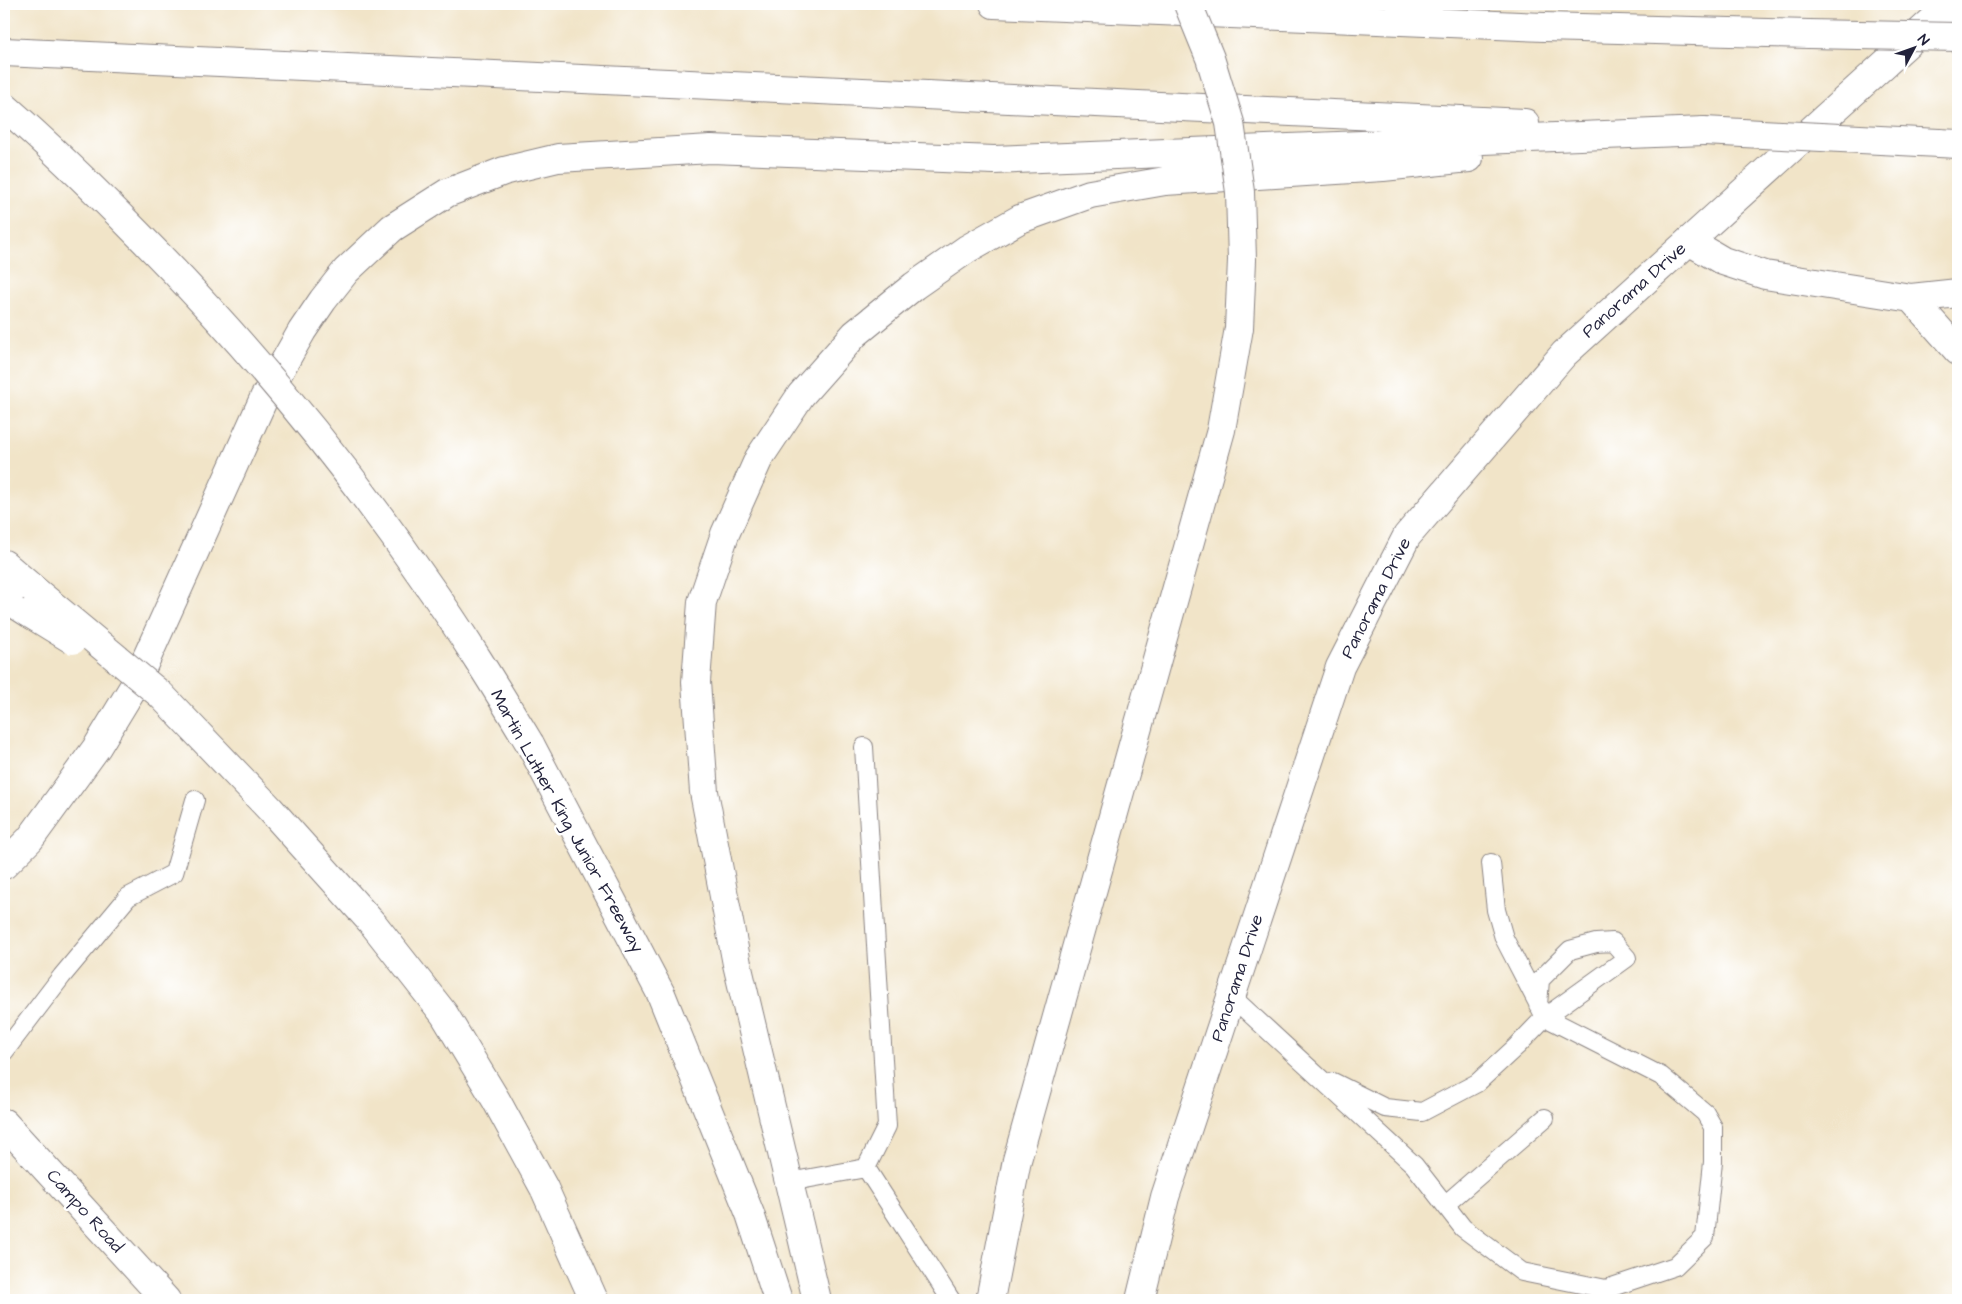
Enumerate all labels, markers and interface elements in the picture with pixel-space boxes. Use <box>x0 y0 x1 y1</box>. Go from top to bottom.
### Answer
north arrow <box>1890 22 1940 72</box>
text: N <box>1913 30 1934 50</box>
street label: Panorama Drive <box>1576 236 1692 344</box>
street label: Panorama Drive <box>1335 533 1417 663</box>
street label: Martin Luther King Junior Freeway <box>483 685 650 958</box>
street label: Panorama Drive <box>1205 911 1269 1045</box>
street label: Campo Road <box>41 1164 129 1258</box>

